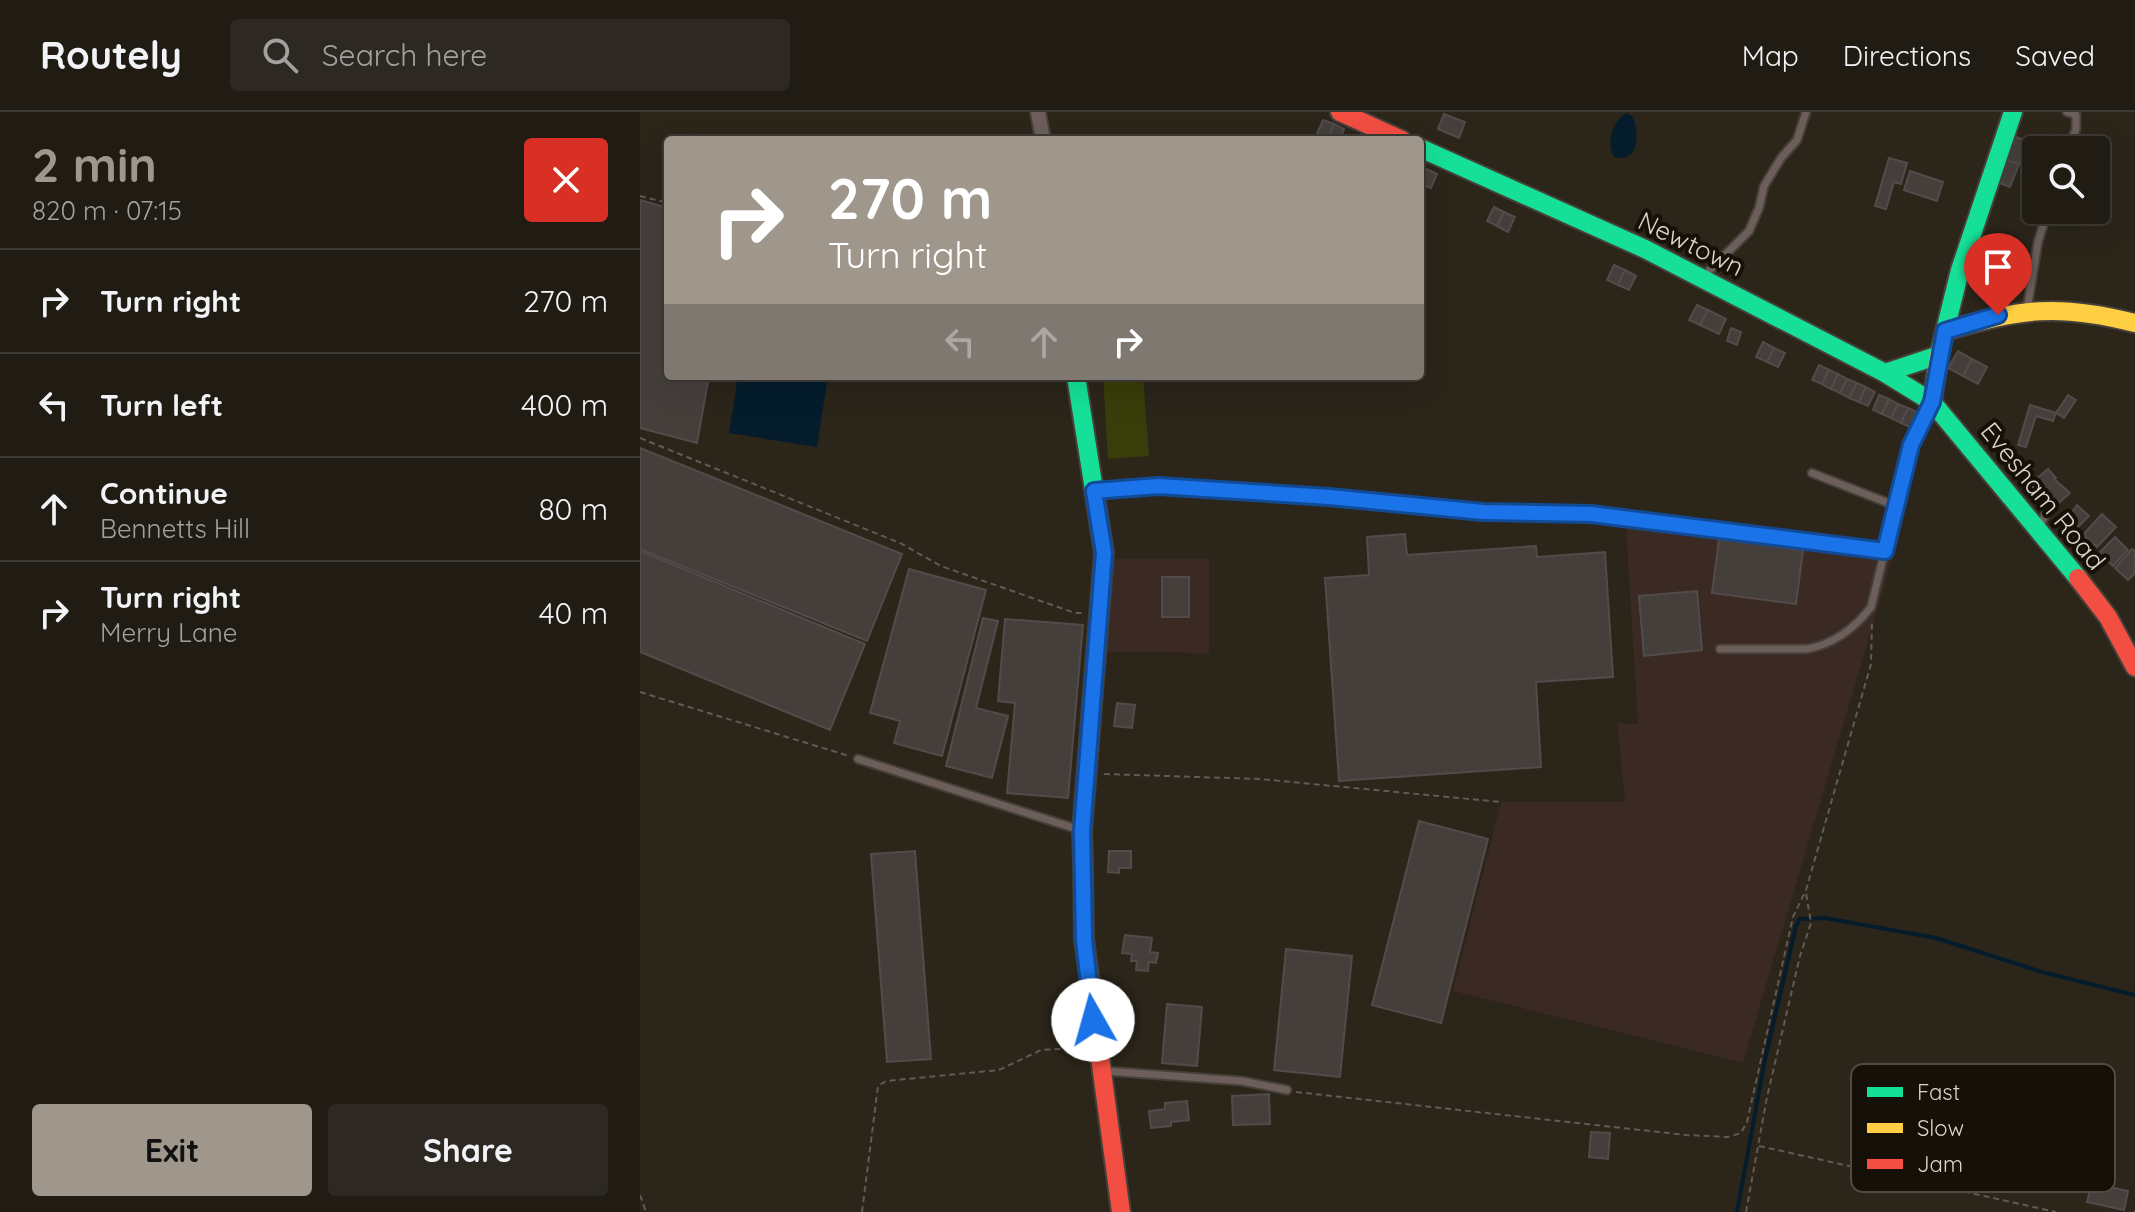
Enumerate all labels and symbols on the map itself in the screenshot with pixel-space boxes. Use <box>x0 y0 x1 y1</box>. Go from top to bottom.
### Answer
street label: Newtown <box>1633 204 1749 283</box>
pin <box>1964 233 2032 315</box>
street label: Evesham Road <box>1974 415 2113 576</box>
position arrow <box>1051 978 1135 1062</box>
legend <box>1851 1064 2115 1192</box>
text: Fast <box>1917 1078 1960 1106</box>
text: Slow <box>1917 1114 1964 1142</box>
text: Jam <box>1917 1150 1963 1178</box>

